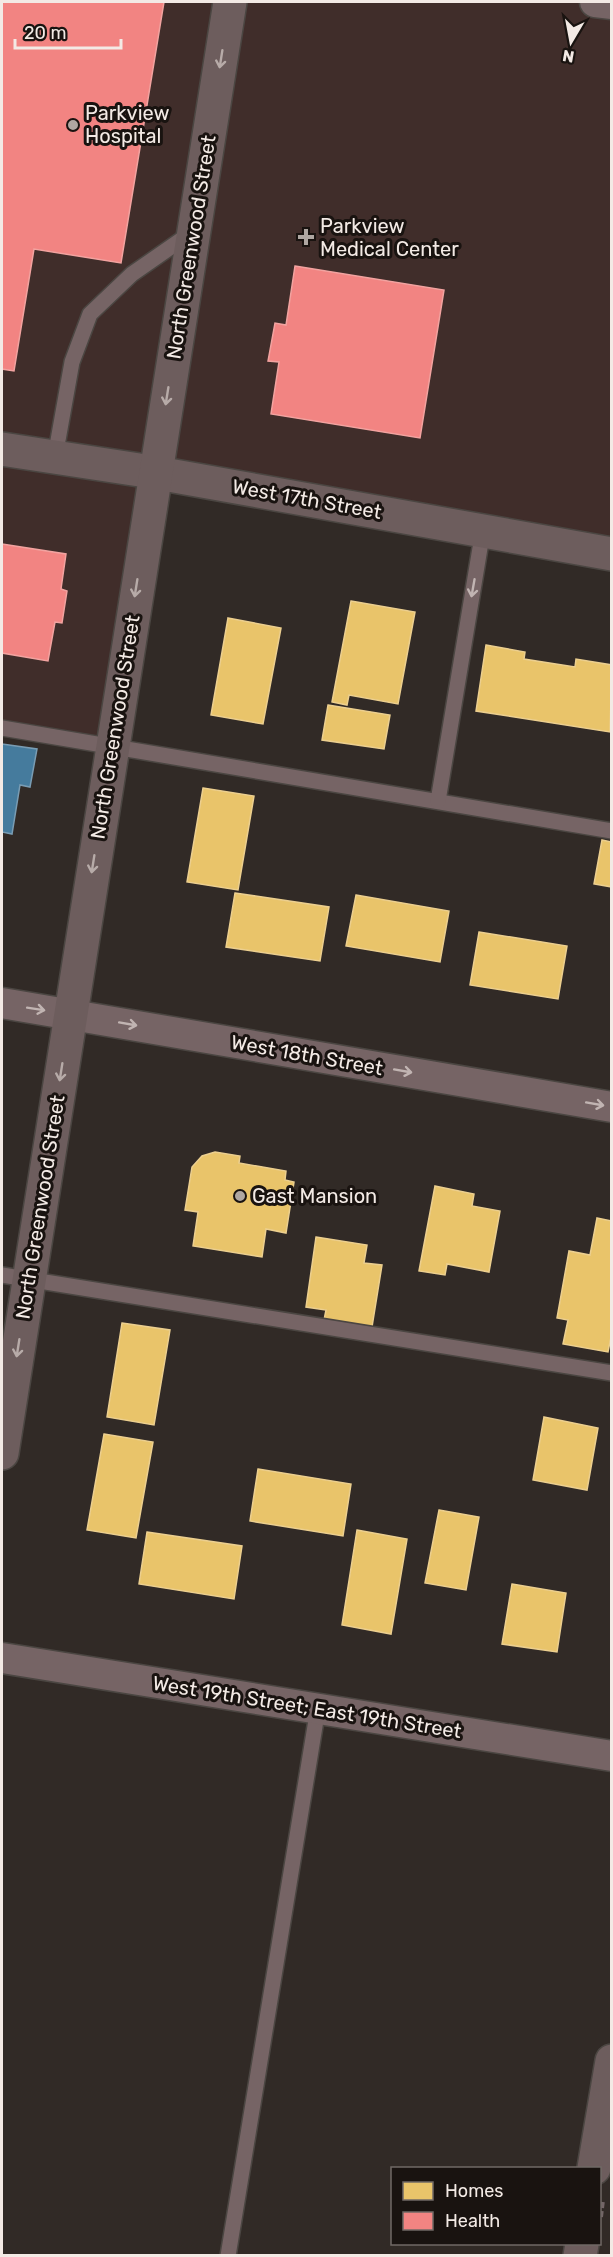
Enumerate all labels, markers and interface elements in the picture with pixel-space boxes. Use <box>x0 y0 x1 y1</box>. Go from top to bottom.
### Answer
scale bar <box>15 12 122 50</box>
north arrow <box>541 12 601 72</box>
text: 20 m <box>24 22 66 44</box>
text: N <box>561 46 576 67</box>
one-way arrow <box>215 49 226 69</box>
place label: Parkview Hospital <box>85 101 170 148</box>
marker: Parkview Hospital <box>66 118 80 132</box>
street label: North Greenwood Street <box>161 133 221 361</box>
place label: Parkview Medical Center <box>320 214 459 261</box>
marker: Parkview Medical Center <box>297 228 315 246</box>
one-way arrow <box>161 385 172 405</box>
street label: West 17th Street <box>230 474 384 524</box>
one-way arrow <box>131 578 142 598</box>
one-way arrow <box>468 578 479 597</box>
street label: North Greenwood Street <box>85 613 145 841</box>
one-way arrow <box>88 854 99 874</box>
one-way arrow <box>25 1003 45 1014</box>
one-way arrow <box>117 1019 137 1030</box>
street label: West 18th Street <box>229 1030 385 1080</box>
one-way arrow <box>55 1062 66 1082</box>
one-way arrow <box>392 1066 412 1077</box>
street label: North Greenwood Street <box>10 1093 70 1321</box>
one-way arrow <box>585 1099 604 1110</box>
place label: Gast Mansion <box>252 1184 377 1208</box>
marker: Gast Mansion <box>233 1189 247 1203</box>
one-way arrow <box>12 1338 23 1357</box>
street label: West 19th Street; East 19th Street <box>151 1671 463 1743</box>
legend <box>391 2167 601 2245</box>
text: Homes <box>445 2180 503 2202</box>
text: Health <box>445 2210 500 2232</box>

